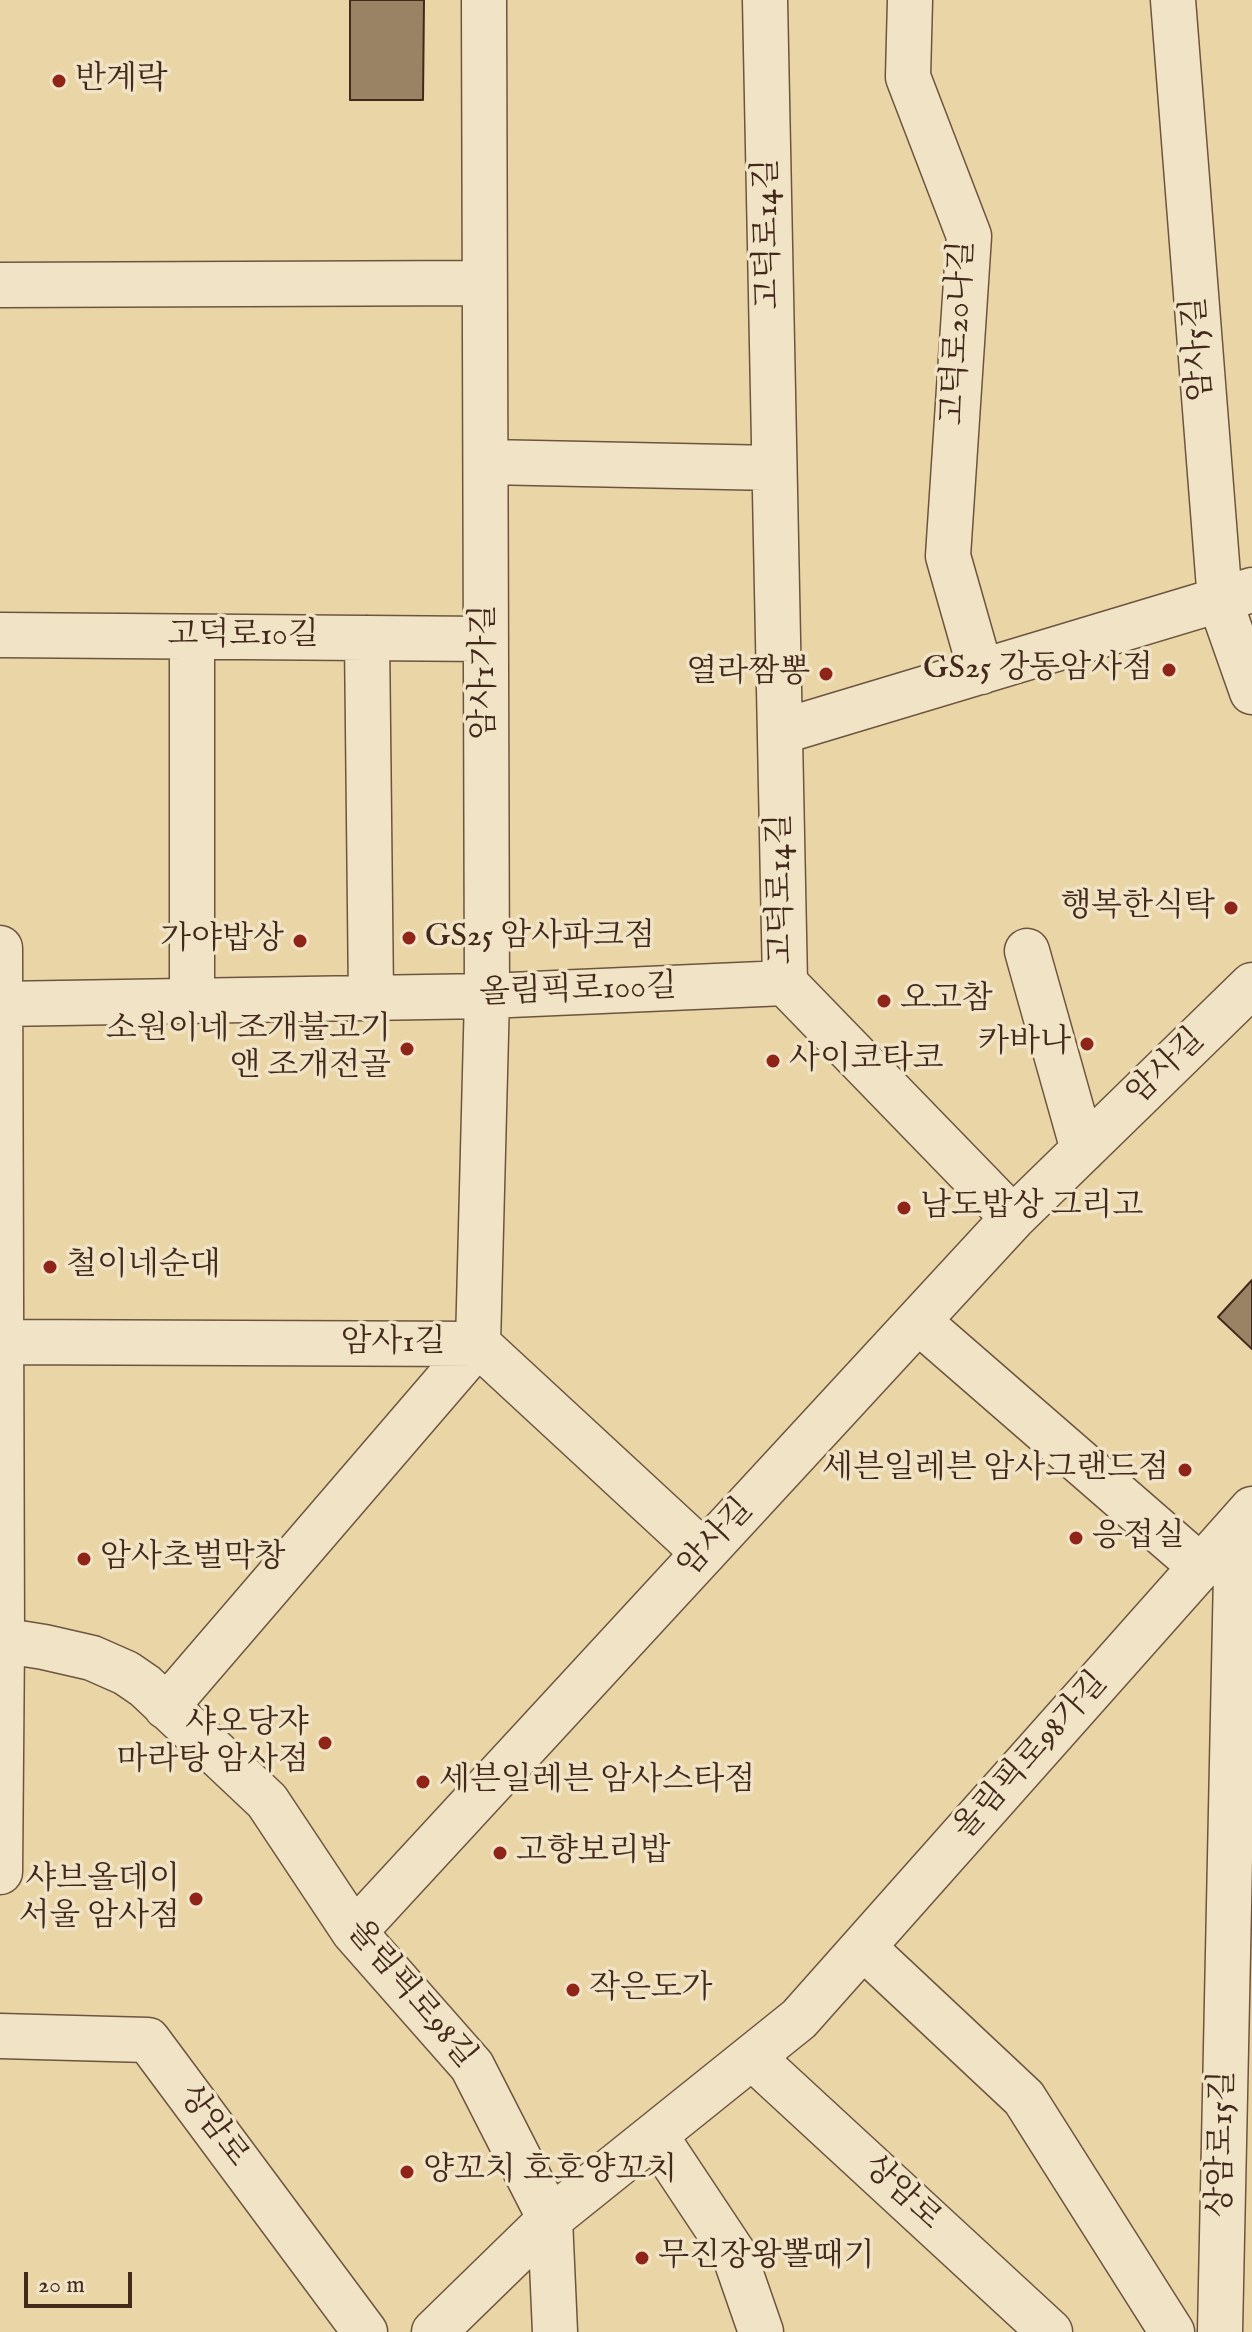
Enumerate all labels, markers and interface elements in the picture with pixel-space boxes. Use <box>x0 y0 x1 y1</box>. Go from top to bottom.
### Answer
place label: 반계락 <box>75 62 168 100</box>
marker: 반계락 <box>50 72 68 90</box>
street label: 고덕로14길 <box>749 158 791 310</box>
street label: 고덕로20나길 <box>936 239 984 427</box>
street label: 암사5길 <box>1177 296 1223 402</box>
street label: 암사1가길 <box>467 604 505 740</box>
street label: 고덕로10길 <box>167 618 319 656</box>
place label: GS25 강동암사점 <box>923 651 1153 689</box>
place label: 열라짬뽕 <box>686 655 810 693</box>
marker: GS25 강동암사점 <box>1160 661 1178 679</box>
marker: 열라짬뽕 <box>817 665 835 683</box>
street label: 고덕로14길 <box>762 813 804 965</box>
place label: 행복한식탁 <box>1060 889 1215 927</box>
marker: 행복한식탁 <box>1222 899 1240 917</box>
place label: GS25 암사파크점 <box>425 919 655 957</box>
place label: 가야밥상 <box>160 922 284 960</box>
marker: GS25 암사파크점 <box>400 929 418 947</box>
marker: 가야밥상 <box>291 932 309 950</box>
street label: 올림픽로100길 <box>479 969 677 1015</box>
place label: 오고참 <box>900 982 993 1020</box>
marker: 오고참 <box>875 992 893 1010</box>
place label: 소원이네 조개불고기 앤 조개전골 <box>106 1012 391 1087</box>
street label: 암사길 <box>1120 1022 1214 1114</box>
place label: 카바나 <box>978 1025 1071 1063</box>
marker: 카바나 <box>1078 1035 1096 1053</box>
marker: 소원이네 조개불고기 앤 조개전골 <box>398 1040 416 1058</box>
place label: 사이코타코 <box>789 1042 944 1080</box>
marker: 사이코타코 <box>764 1052 782 1070</box>
place label: 남도밥상 그리고 <box>920 1189 1143 1227</box>
marker: 남도밥상 그리고 <box>895 1199 913 1217</box>
place label: 철이네순대 <box>66 1248 221 1286</box>
marker: 철이네순대 <box>41 1258 59 1276</box>
street label: 암사1길 <box>341 1325 445 1363</box>
place label: 세븐일레븐 암사그랜드점 <box>822 1451 1169 1489</box>
marker: 세븐일레븐 암사그랜드점 <box>1176 1461 1194 1479</box>
street label: 암사길 <box>671 1492 763 1586</box>
place label: 응접실 <box>1092 1519 1185 1557</box>
marker: 응접실 <box>1067 1529 1085 1547</box>
place label: 암사초벌막창 <box>100 1540 285 1578</box>
marker: 암사초벌막창 <box>75 1550 93 1568</box>
street label: 올림픽로98가길 <box>947 1665 1117 1849</box>
place label: 샤오당쟈 마라탕 암사점 <box>117 1706 309 1781</box>
marker: 샤오당쟈 마라탕 암사점 <box>316 1734 334 1752</box>
place label: 세븐일레븐 암사스타점 <box>439 1763 755 1801</box>
marker: 세븐일레븐 암사스타점 <box>414 1773 432 1791</box>
place label: 고향보리밥 <box>516 1834 671 1872</box>
marker: 고향보리밥 <box>491 1844 509 1862</box>
place label: 샤브올데이 서울 암사점 <box>18 1862 180 1937</box>
marker: 샤브올데이 서울 암사점 <box>187 1890 205 1908</box>
street label: 올림픽로98길 <box>337 1913 483 2077</box>
place label: 작은도가 <box>589 1971 713 2009</box>
marker: 작은도가 <box>564 1981 582 1999</box>
street label: 상암로15길 <box>1204 2070 1244 2218</box>
street label: 상암로 <box>169 2078 255 2176</box>
street label: 상암로 <box>854 2148 948 2240</box>
place label: 양꼬치 호호양꼬치 <box>423 2153 677 2191</box>
marker: 양꼬치 호호양꼬치 <box>398 2163 416 2181</box>
place label: 무진장왕뽈때기 <box>658 2239 874 2277</box>
marker: 무진장왕뽈때기 <box>633 2249 651 2267</box>
scale bar <box>28 2256 136 2306</box>
text: 20 m <box>38 2270 85 2301</box>

